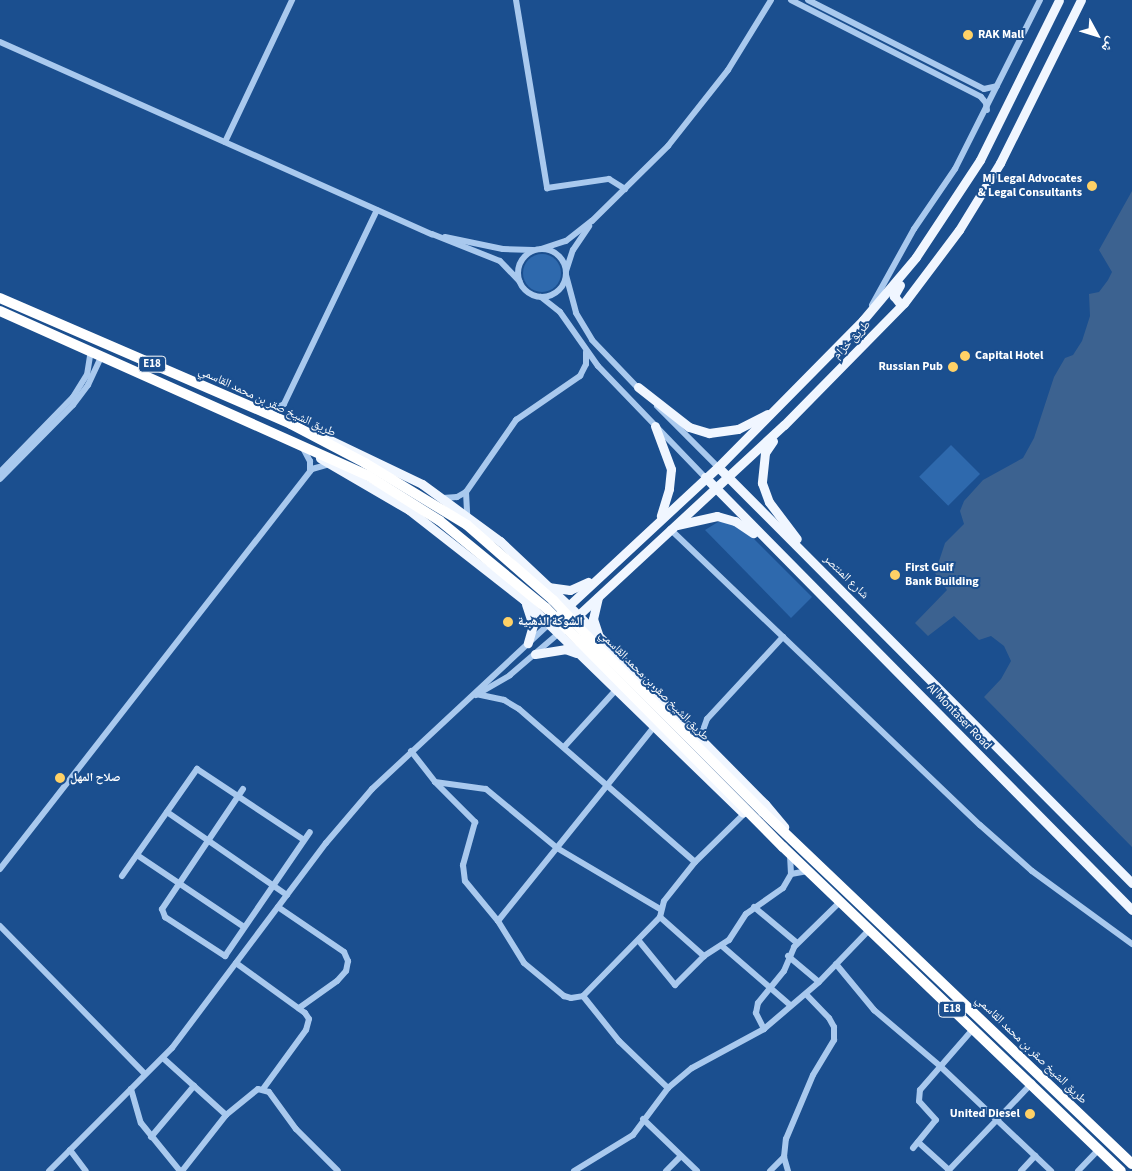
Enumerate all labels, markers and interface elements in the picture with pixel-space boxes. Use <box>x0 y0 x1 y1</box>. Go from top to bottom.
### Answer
north arrow <box>1072 10 1122 60</box>
place label: RAK Mall <box>978 28 1024 42</box>
marker: RAK Mall <box>962 29 974 41</box>
text: ش <box>1096 32 1121 57</box>
place label: Mj Legal Advocates & Legal Consultants <box>978 172 1082 200</box>
marker: Mj Legal Advocates & Legal Consultants <box>1086 180 1098 192</box>
street label: طريق خزام <box>830 318 874 362</box>
place label: Capital Hotel <box>975 349 1043 363</box>
marker: Capital Hotel <box>959 350 971 362</box>
road number: E18 <box>137 356 167 372</box>
place label: Russian Pub <box>878 360 943 374</box>
marker: Russian Pub <box>947 361 959 373</box>
street label: طريق الشيخ صقر بن محمد القاسمي <box>196 364 338 440</box>
street label: شارع المنتصر <box>820 552 872 602</box>
place label: First Gulf Bank Building <box>905 561 979 589</box>
marker: First Gulf Bank Building <box>889 569 901 581</box>
place label: الشوكة الذهبية <box>518 615 583 629</box>
marker: الشوكة الذهبية <box>502 616 514 628</box>
street label: طريق الشيخ صقر بن محمد القاسمي <box>596 628 712 744</box>
street label: Al Montaser Road <box>924 681 994 753</box>
place label: صلاح المهل <box>70 771 121 785</box>
marker: صلاح المهل <box>54 772 66 784</box>
street label: طريق الشيخ صقر بن محمد القاسمي <box>972 993 1090 1107</box>
road number: E18 <box>937 1001 967 1018</box>
place label: United Diesel <box>950 1107 1020 1121</box>
marker: United Diesel <box>1024 1108 1036 1120</box>

